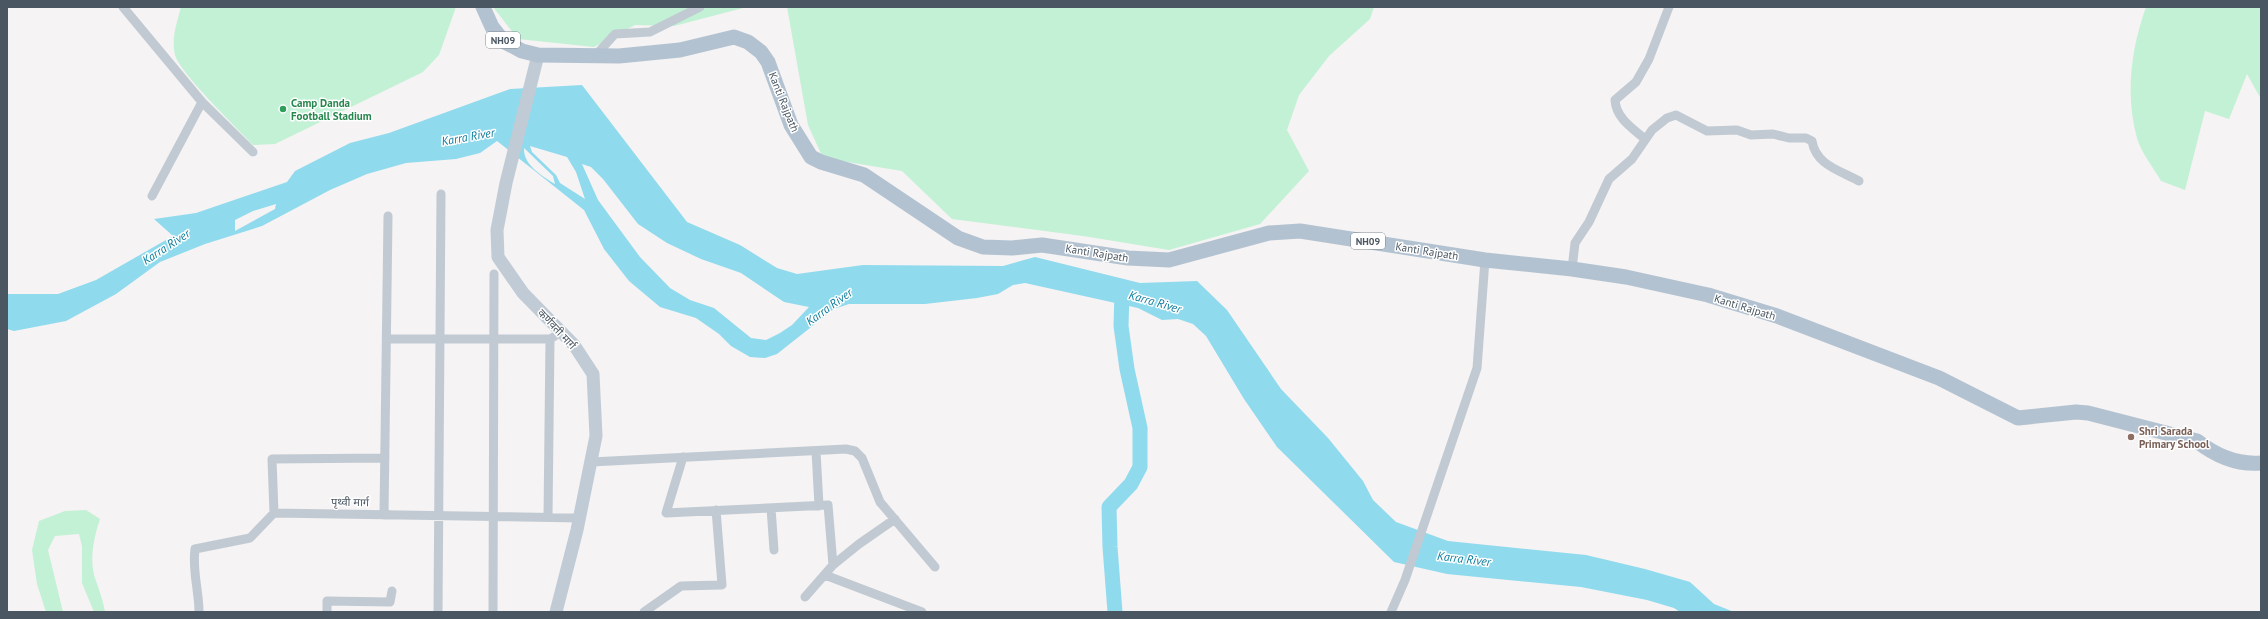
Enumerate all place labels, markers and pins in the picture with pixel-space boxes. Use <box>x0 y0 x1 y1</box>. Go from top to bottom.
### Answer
place label: Camp Danda Football Stadium <box>291 96 372 123</box>
marker: Camp Danda Football Stadium <box>278 104 288 114</box>
place label: Shri Sarada Primary School <box>2139 424 2210 451</box>
marker: Shri Sarada Primary School <box>2126 432 2136 442</box>

